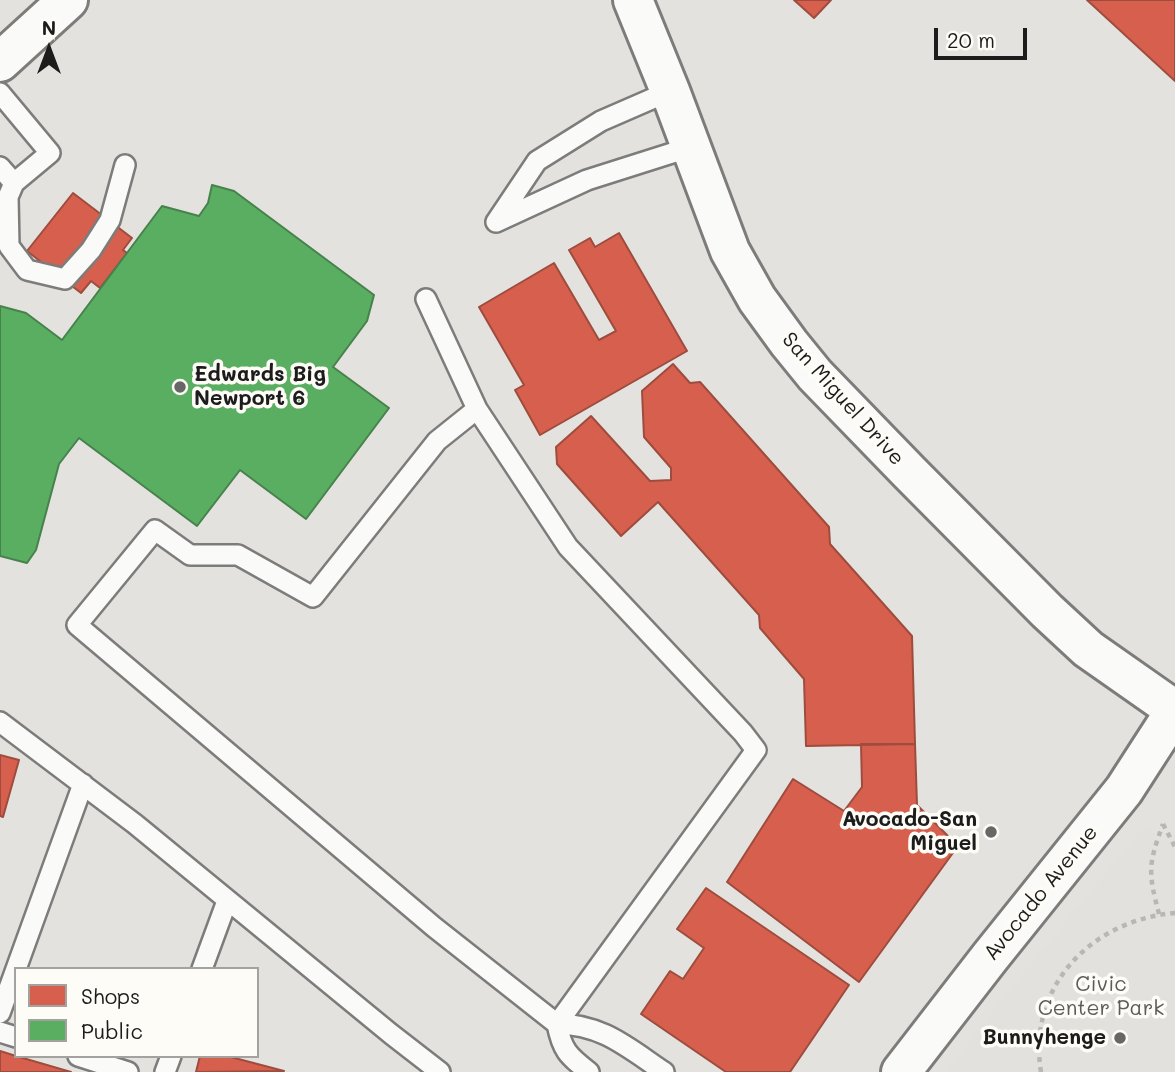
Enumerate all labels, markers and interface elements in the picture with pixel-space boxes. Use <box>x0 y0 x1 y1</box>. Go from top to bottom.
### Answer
north arrow <box>14 14 84 84</box>
scale bar <box>937 14 1030 58</box>
text: N <box>42 15 56 40</box>
text: 20 m <box>947 26 995 53</box>
street label: San Miguel Drive <box>777 327 909 471</box>
place label: Edwards Big Newport 6 <box>194 362 326 412</box>
marker: Edwards Big Newport 6 <box>172 379 188 395</box>
place label: Avocado-San Miguel <box>842 807 977 857</box>
street label: Avocado Avenue <box>979 820 1103 966</box>
marker: Avocado-San Miguel <box>983 824 999 840</box>
legend <box>14 967 259 1058</box>
park label: Civic Center Park <box>1038 972 1164 1022</box>
text: Shops <box>81 982 140 1009</box>
text: Public <box>81 1017 143 1044</box>
place label: Bunnyhenge <box>983 1025 1106 1051</box>
marker: Bunnyhenge <box>1112 1030 1128 1046</box>

